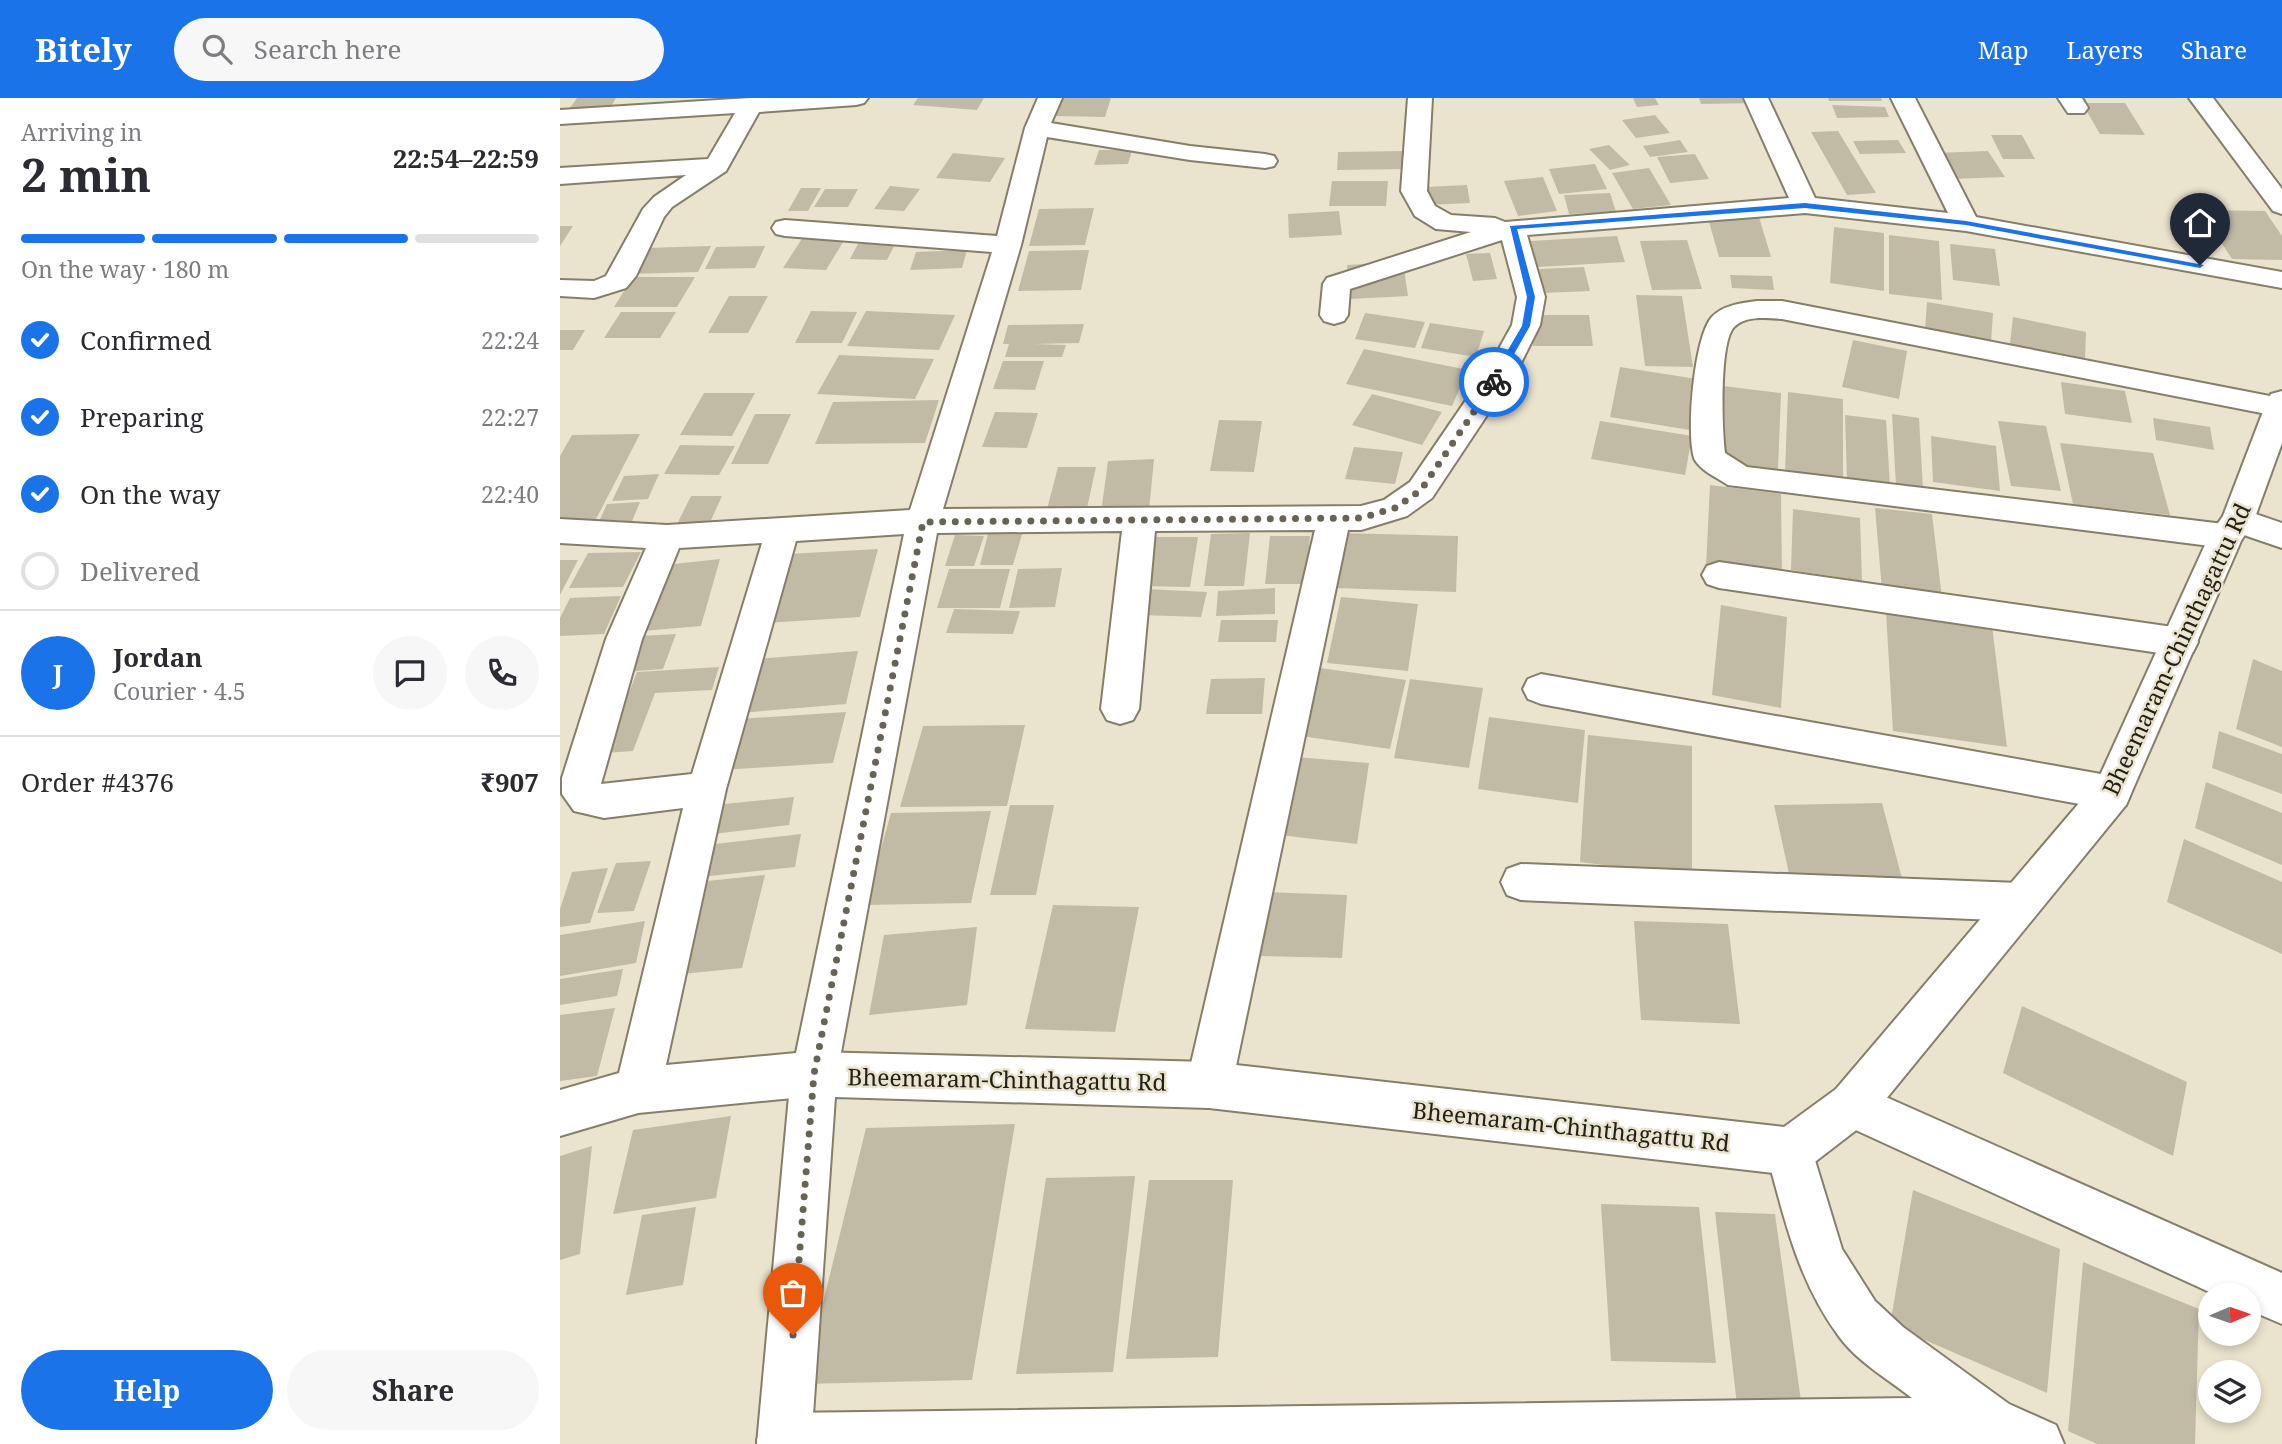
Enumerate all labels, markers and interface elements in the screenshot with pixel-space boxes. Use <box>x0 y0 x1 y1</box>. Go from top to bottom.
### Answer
search box <box>174 18 664 81</box>
text: Bitely <box>35 27 132 72</box>
icon: search <box>198 30 236 68</box>
text: Search here <box>254 31 401 67</box>
text: Map <box>1978 33 2029 66</box>
text: Layers <box>2067 33 2143 66</box>
text: Share <box>2181 33 2247 66</box>
text: Arriving in <box>21 116 142 148</box>
text: 22:54–22:59 <box>393 140 539 176</box>
text: 2 min <box>21 143 151 205</box>
pin <box>2170 193 2230 265</box>
icon: home <box>2181 204 2219 242</box>
text: On the way · 180 m <box>21 253 229 285</box>
icon: check <box>21 321 59 359</box>
text: Confirmed <box>80 322 212 358</box>
text: 22:24 <box>481 324 539 356</box>
courier <box>1459 347 1529 417</box>
icon: bike <box>1475 363 1513 401</box>
icon: check <box>21 398 59 436</box>
text: Preparing <box>80 399 204 435</box>
text: 22:27 <box>481 401 539 433</box>
icon: check <box>21 475 59 513</box>
text: On the way <box>80 476 220 512</box>
text: 22:40 <box>481 478 539 510</box>
street label: Bheemaram-Chinthagattu Rd <box>2094 498 2258 800</box>
text: Delivered <box>80 553 200 589</box>
button: chat <box>373 636 447 710</box>
button: phone <box>465 636 539 710</box>
text: Jordan <box>113 639 203 675</box>
text: J <box>53 655 63 691</box>
text: Courier · 4.5 <box>113 675 246 707</box>
text: Order #4376 <box>21 764 174 800</box>
text: ₹907 <box>480 764 539 800</box>
street label: Bheemaram-Chinthagattu Rd <box>847 1060 1167 1098</box>
street label: Bheemaram-Chinthagattu Rd <box>1411 1093 1731 1159</box>
pin <box>763 1263 823 1335</box>
icon: bag <box>774 1274 812 1312</box>
north arrow <box>2198 1283 2261 1346</box>
map controls <box>2198 1283 2261 1423</box>
button: Help <box>21 1350 273 1430</box>
button: Share <box>287 1350 539 1430</box>
button: layers <box>2198 1360 2261 1423</box>

